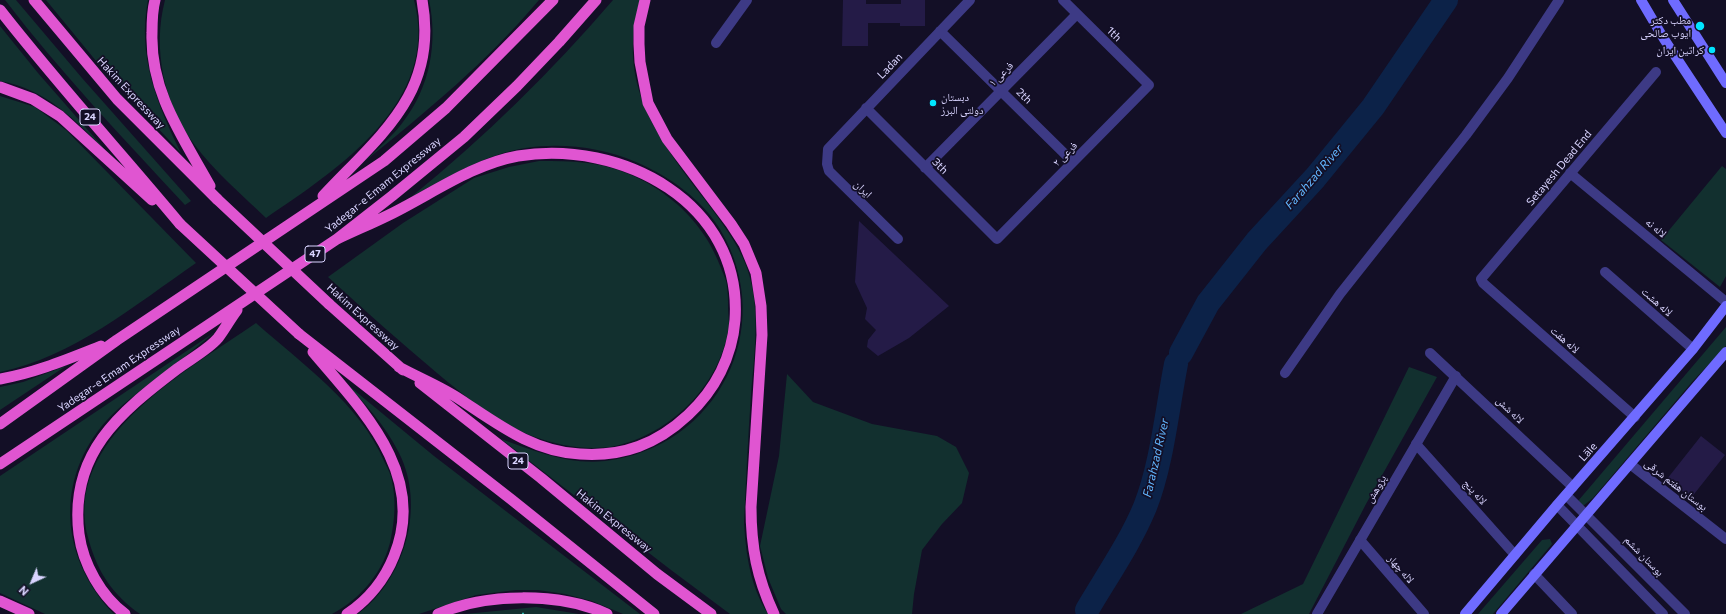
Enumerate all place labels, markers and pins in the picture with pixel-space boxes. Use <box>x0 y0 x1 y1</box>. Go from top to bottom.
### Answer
place label: مطب دکتر ایوب صالحی <box>1640 13 1691 39</box>
marker: مطب دکتر ایوب صالحی <box>1694 20 1706 32</box>
place label: کراتین ایران <box>1656 43 1704 57</box>
marker: کراتین ایران <box>1707 45 1717 55</box>
place label: دبستان دولتی البرز <box>941 90 984 116</box>
marker: دبستان دولتی البرز <box>928 98 938 108</box>

